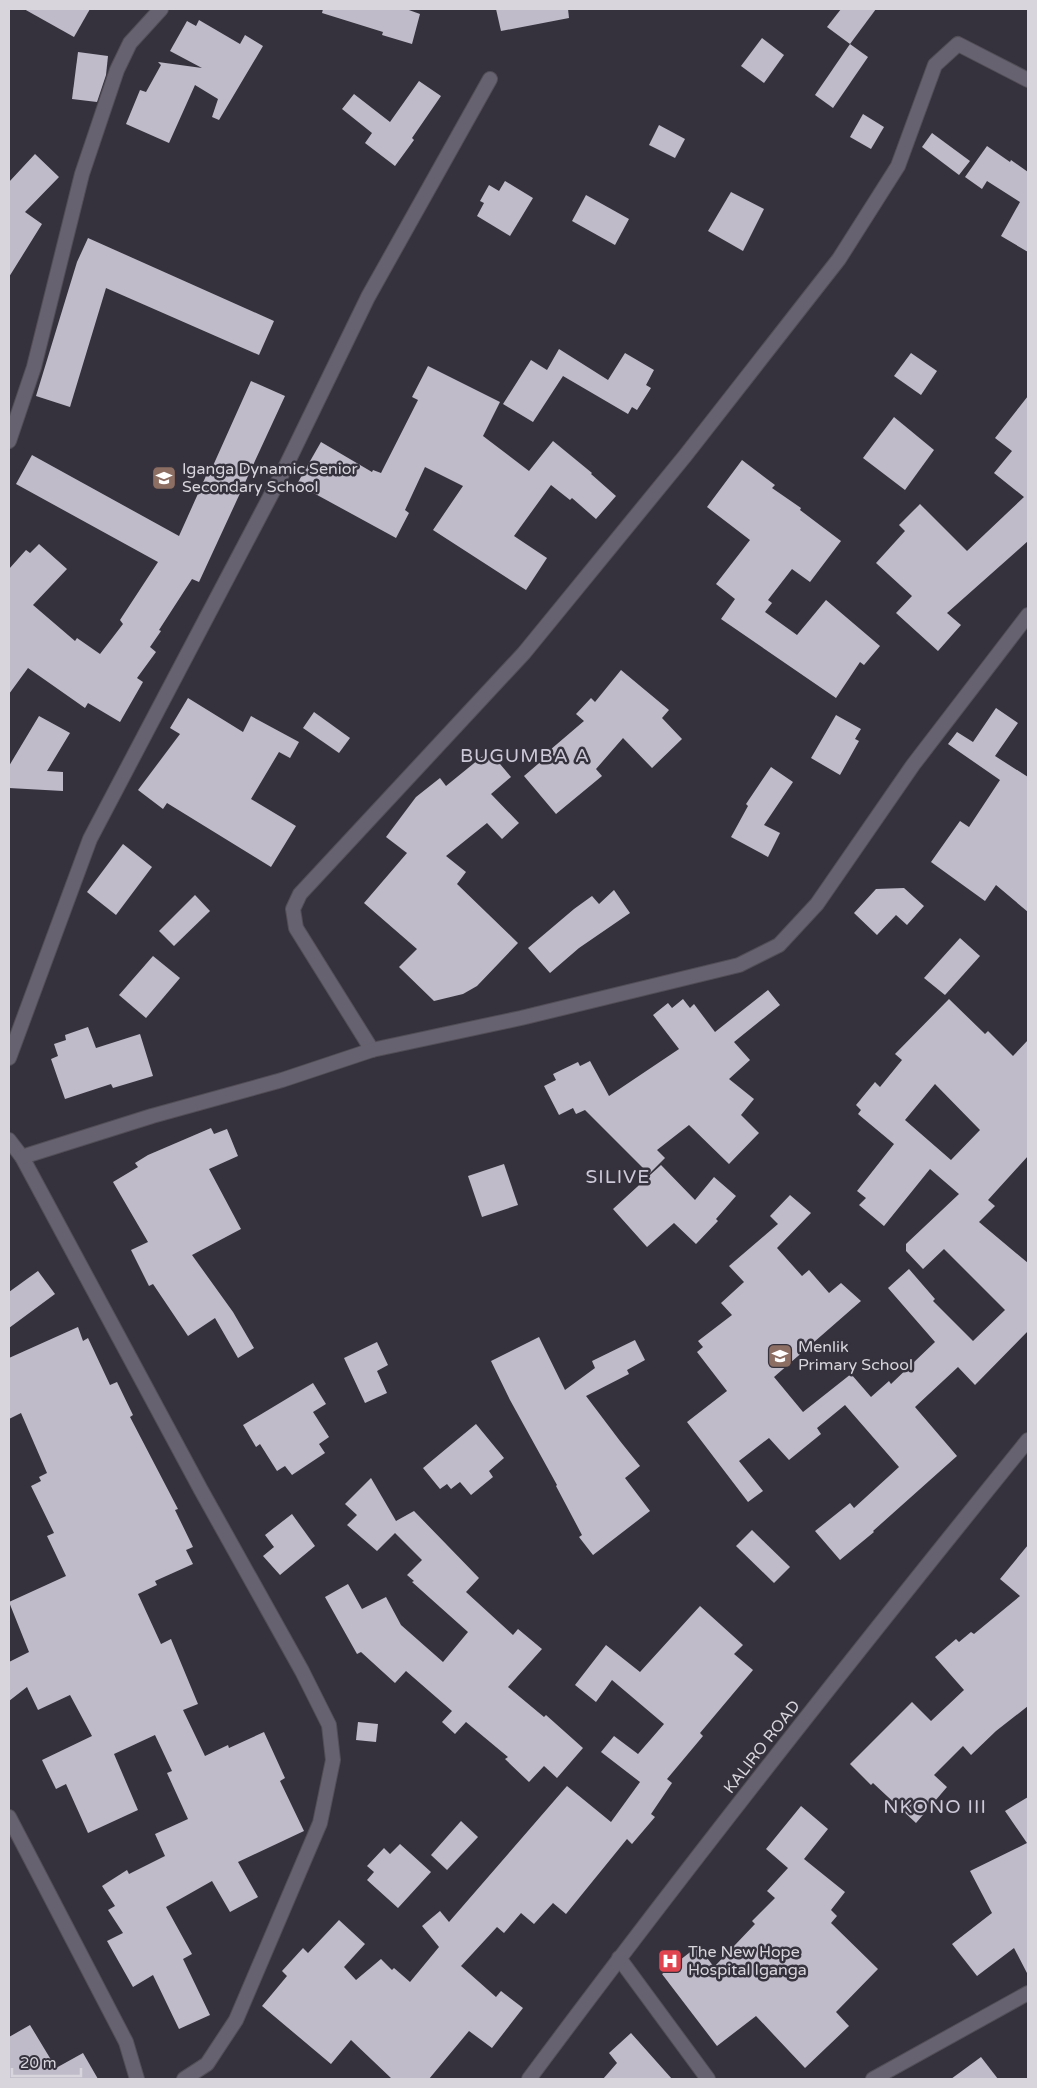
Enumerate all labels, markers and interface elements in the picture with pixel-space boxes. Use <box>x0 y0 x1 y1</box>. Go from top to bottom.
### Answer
place label: Iganga Dynamic Senior Secondary School <box>182 459 358 497</box>
school or university icon: Iganga Dynamic Senior Secondary School <box>151 465 177 491</box>
district label: BUGUMBA A <box>460 745 590 767</box>
district label: SILIVE <box>586 1166 650 1188</box>
place label: Menlik Primary School <box>798 1337 913 1375</box>
school or university icon: Menlik Primary School <box>767 1343 793 1369</box>
street label: KALIRO ROAD <box>719 1696 805 1798</box>
district label: NKONO III <box>883 1796 987 1818</box>
place label: The New Hope Hospital Iganga <box>688 1942 807 1980</box>
hospital icon: The New Hope Hospital Iganga <box>657 1948 683 1974</box>
scale bar <box>12 2046 81 2078</box>
text: 20 m <box>20 2054 57 2072</box>

